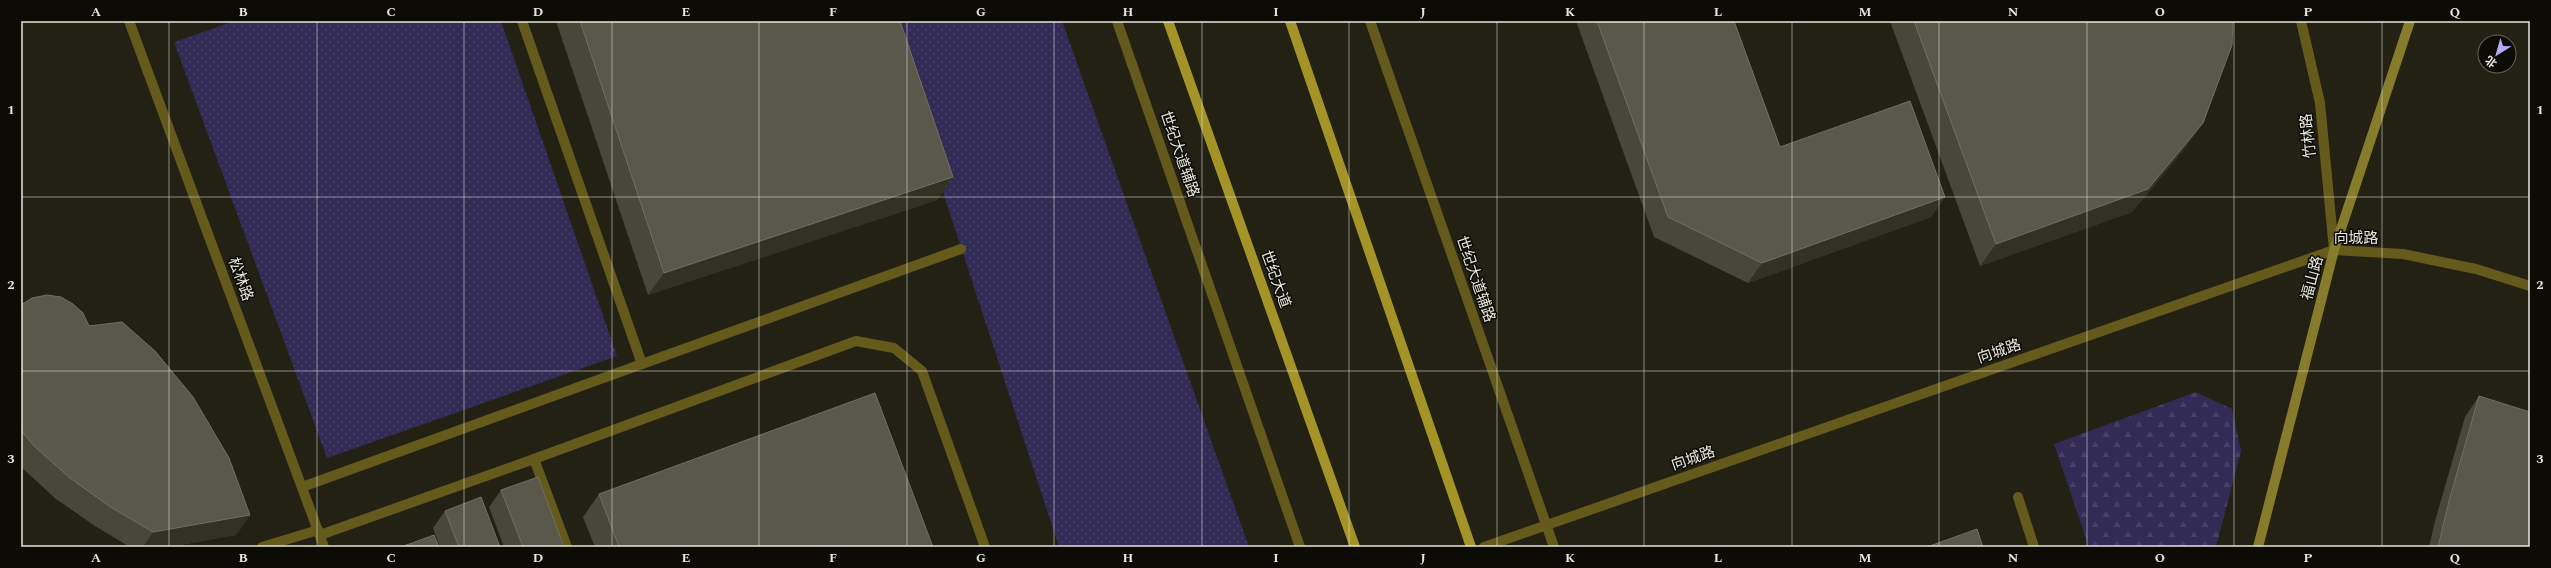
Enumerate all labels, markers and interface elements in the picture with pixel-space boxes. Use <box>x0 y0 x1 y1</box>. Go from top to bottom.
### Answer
text: A <box>91 2 101 22</box>
text: B <box>238 2 248 22</box>
text: C <box>386 2 396 22</box>
text: D <box>533 2 543 22</box>
text: E <box>682 2 691 22</box>
text: F <box>829 2 837 22</box>
text: G <box>976 2 986 22</box>
text: H <box>1123 2 1134 22</box>
text: I <box>1273 2 1279 22</box>
text: J <box>1420 2 1426 22</box>
text: K <box>1565 2 1575 22</box>
text: L <box>1714 2 1722 22</box>
text: M <box>1859 2 1872 22</box>
text: N <box>2008 2 2019 22</box>
text: O <box>2155 2 2165 22</box>
text: P <box>2304 2 2313 22</box>
text: Q <box>2450 2 2461 22</box>
north arrow <box>2477 34 2517 74</box>
text: 北 <box>2482 51 2501 72</box>
text: 1 <box>7 100 15 120</box>
text: 1 <box>2536 100 2544 120</box>
street label: 世纪大道辅路 <box>1154 108 1205 200</box>
street label: 竹林路 <box>2295 112 2322 160</box>
street label: 向城路 <box>2333 227 2379 250</box>
street label: 世纪大道辅路 <box>1450 233 1501 325</box>
street label: 世纪大道 <box>1254 247 1297 311</box>
street label: 福山路 <box>2296 253 2329 303</box>
street label: 松林路 <box>222 254 259 304</box>
text: 2 <box>7 275 15 295</box>
text: 2 <box>2536 275 2544 295</box>
street label: 向城路 <box>1974 333 2024 370</box>
street label: 向城路 <box>1668 440 1718 477</box>
text: 3 <box>7 449 15 469</box>
text: 3 <box>2536 449 2544 469</box>
text: A <box>91 548 101 568</box>
text: B <box>238 548 248 568</box>
text: C <box>386 548 396 568</box>
text: D <box>533 548 543 568</box>
text: E <box>682 548 691 568</box>
text: F <box>829 548 837 568</box>
text: G <box>976 548 986 568</box>
text: H <box>1123 548 1134 568</box>
text: I <box>1273 548 1279 568</box>
text: J <box>1420 548 1426 568</box>
text: K <box>1565 548 1575 568</box>
text: L <box>1714 548 1722 568</box>
text: M <box>1859 548 1872 568</box>
text: N <box>2008 548 2019 568</box>
text: O <box>2155 548 2165 568</box>
text: P <box>2304 548 2313 568</box>
text: Q <box>2450 548 2461 568</box>

